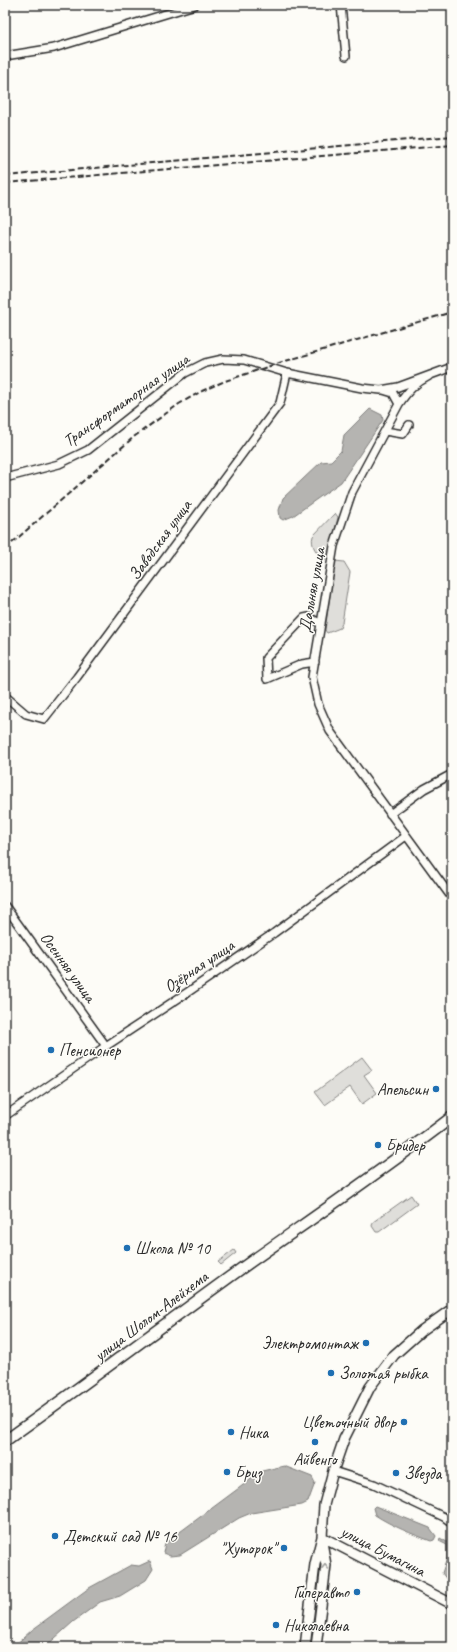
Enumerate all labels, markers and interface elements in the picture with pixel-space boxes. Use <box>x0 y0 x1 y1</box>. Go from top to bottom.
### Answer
street label: Трансформаторная улица <box>59 348 195 451</box>
street label: Заводская улица <box>124 494 197 584</box>
street label: Дальняя улица <box>294 544 330 634</box>
street label: Осенняя улица <box>35 928 102 1008</box>
street label: Озёрная улица <box>160 934 240 998</box>
place label: Пенсионер <box>59 1040 122 1061</box>
marker: Пенсионер <box>46 1045 56 1055</box>
place label: Апельсин <box>377 1079 429 1100</box>
marker: Апельсин <box>431 1084 441 1094</box>
place label: Бридер <box>386 1135 426 1156</box>
marker: Бридер <box>373 1140 383 1150</box>
place label: Школа № 10 <box>135 1238 211 1259</box>
marker: Школа № 10 <box>122 1243 132 1253</box>
street label: улица Шолом-Алейхема <box>89 1266 213 1366</box>
place label: Электромонтаж <box>262 1333 360 1354</box>
marker: Электромонтаж <box>361 1338 371 1348</box>
place label: Золотая рыбка <box>339 1363 429 1384</box>
marker: Золотая рыбка <box>326 1368 336 1378</box>
place label: Цветочный двор <box>302 1412 398 1433</box>
marker: Цветочный двор <box>399 1417 409 1427</box>
place label: Ника <box>239 1422 269 1443</box>
marker: Ника <box>226 1427 236 1437</box>
marker: Айвенго <box>310 1437 320 1447</box>
place label: Айвенго <box>293 1449 339 1470</box>
place label: Бриз <box>235 1462 263 1484</box>
place label: Звезда <box>404 1463 443 1485</box>
marker: Бриз <box>222 1467 232 1477</box>
marker: Звезда <box>391 1468 401 1478</box>
street label: улица Бумагина <box>336 1520 430 1582</box>
place label: Детский сад № 16 <box>63 1526 178 1547</box>
marker: Детский сад № 16 <box>50 1531 60 1541</box>
place label: "Хуторок" <box>220 1538 280 1559</box>
marker: "Хуторок" <box>279 1543 289 1553</box>
one-way arrow <box>321 1564 329 1570</box>
place label: Гиперавто <box>294 1582 350 1603</box>
marker: Гиперавто <box>352 1587 362 1597</box>
place label: Николаевна <box>284 1615 350 1636</box>
marker: Николаевна <box>271 1620 281 1630</box>

